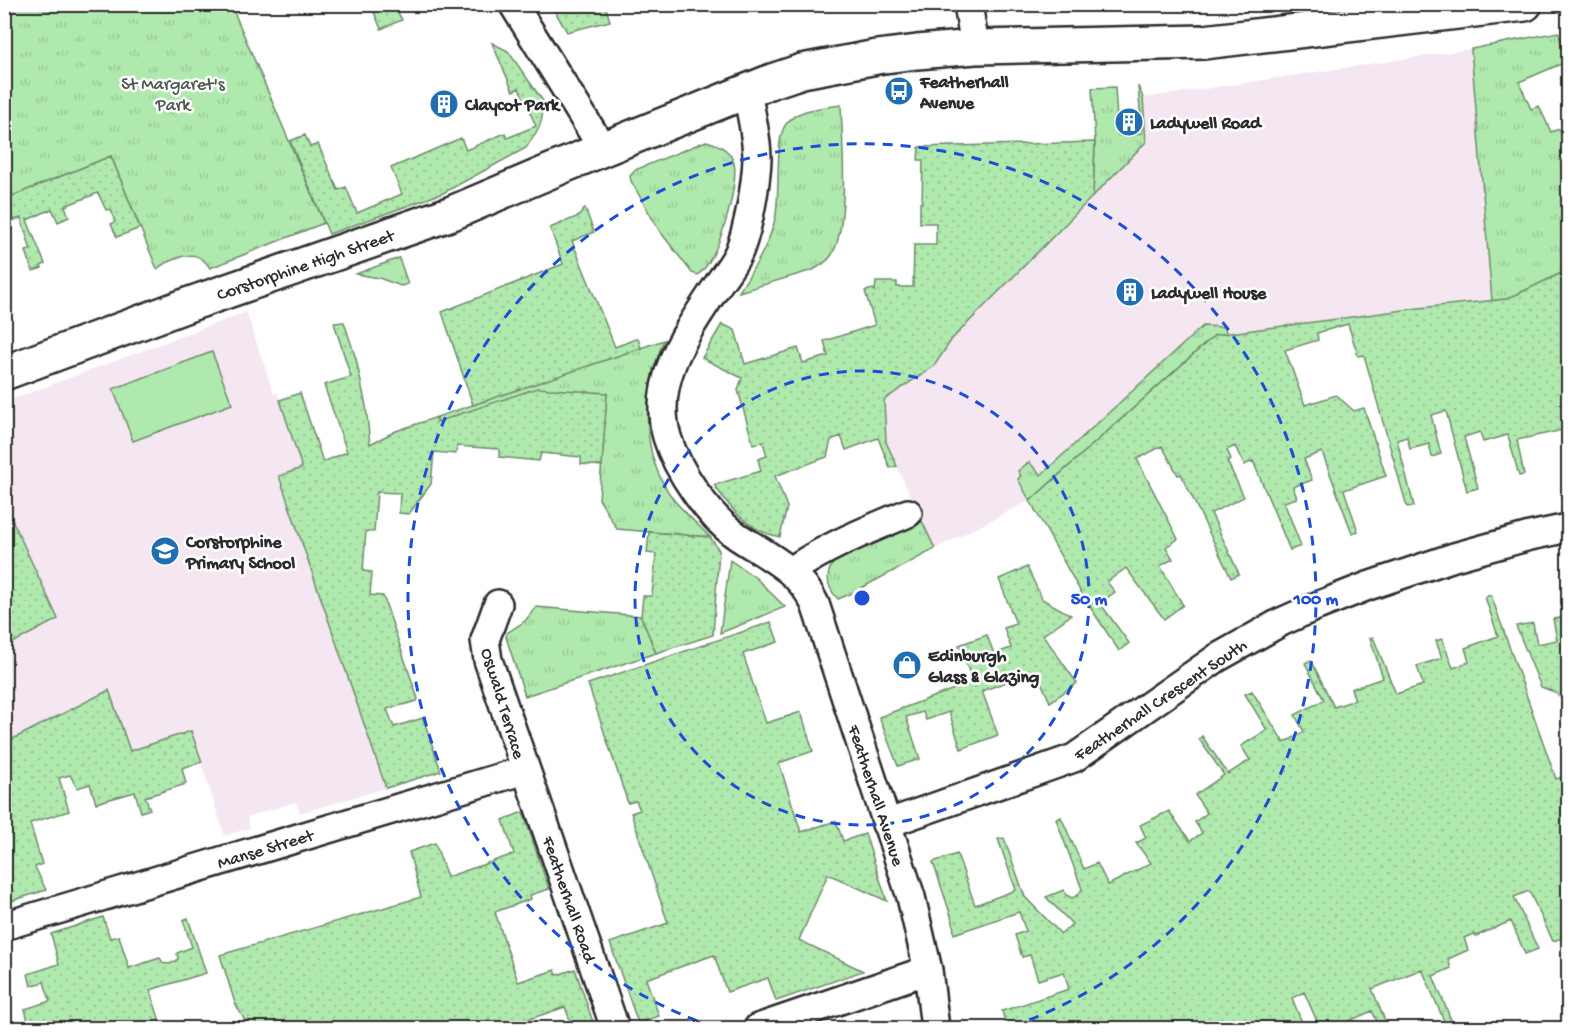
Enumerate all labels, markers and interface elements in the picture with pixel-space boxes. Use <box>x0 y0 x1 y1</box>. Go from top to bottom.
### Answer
place label: Featherhall Avenue <box>919 73 1009 115</box>
park label: St Margaret's Park <box>121 75 226 117</box>
bus stop icon: Featherhall Avenue <box>883 75 915 107</box>
building icon: Claycot Park <box>428 88 460 120</box>
place label: Claycot Park <box>464 96 561 117</box>
building icon: Ladywell Road <box>1113 106 1145 138</box>
place label: Ladywell Road <box>1150 114 1263 135</box>
street label: Corstorphine High Street <box>214 226 399 307</box>
building icon: Ladywell House <box>1114 276 1146 308</box>
place label: Ladywell House <box>1151 284 1267 305</box>
place label: Corstorphine Primary School <box>185 533 295 575</box>
school or university icon: Corstorphine Primary School <box>149 535 181 567</box>
centre of rings <box>852 588 872 608</box>
text: 50 m <box>1071 590 1108 611</box>
text: 100 m <box>1293 590 1339 611</box>
street label: Featherhall Crescent South <box>1070 635 1252 767</box>
street label: Oswald Terrace <box>475 646 529 762</box>
place label: Edinburgh Glass & Glazing <box>928 647 1039 689</box>
shop icon: Edinburgh Glass & Glazing <box>891 649 923 681</box>
street label: Featherhall Avenue <box>842 722 908 870</box>
street label: Manse Street <box>215 825 318 875</box>
street label: Featherhall Road <box>536 833 600 967</box>

